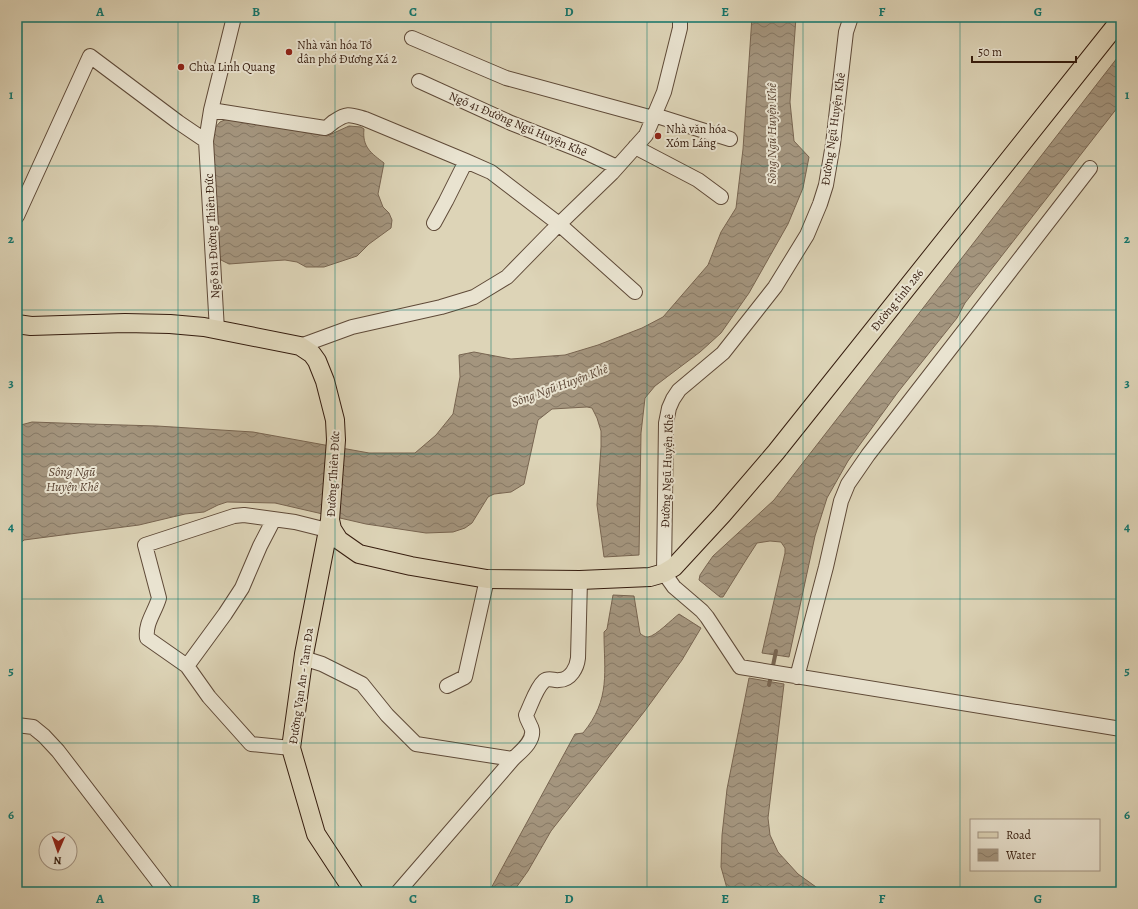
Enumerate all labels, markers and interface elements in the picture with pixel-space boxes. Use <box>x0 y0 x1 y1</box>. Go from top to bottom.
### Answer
text: A <box>95 3 105 20</box>
text: B <box>252 3 260 20</box>
text: C <box>409 3 417 20</box>
text: D <box>564 3 574 20</box>
text: E <box>721 3 729 20</box>
text: F <box>879 3 886 20</box>
text: G <box>1034 3 1042 20</box>
place label: Nhà văn hóa Tổ dân phố Đương Xá 2 <box>297 37 397 67</box>
scale bar <box>972 38 1076 64</box>
text: 50 m <box>978 44 1002 60</box>
marker: Nhà văn hóa Tổ dân phố Đương Xá 2 <box>284 47 294 57</box>
place label: Chùa Linh Quang <box>189 59 275 75</box>
marker: Chùa Linh Quang <box>176 62 186 72</box>
street label: Đường Ngũ Huyện Khê <box>817 71 849 187</box>
water label: Sông Ngũ Huyện Khê <box>763 82 780 185</box>
text: 1 <box>9 86 14 103</box>
text: 1 <box>1125 86 1130 103</box>
street label: Ngõ 41 Đường Ngũ Huyện Khê <box>446 88 590 160</box>
place label: Nhà văn hóa Xóm Láng <box>666 121 727 151</box>
marker: Nhà văn hóa Xóm Láng <box>653 131 663 141</box>
street label: Ngõ 811 Đường Thiên Đức <box>201 173 223 299</box>
text: 2 <box>8 230 15 247</box>
text: 2 <box>1124 230 1131 247</box>
street label: Đường tỉnh 286 <box>867 265 927 335</box>
water label: Sông Ngũ Huyện Khê <box>509 360 611 411</box>
text: 3 <box>8 374 14 391</box>
text: 3 <box>1124 374 1130 391</box>
street label: Đường Ngũ Huyện Khê <box>657 414 677 528</box>
street label: Đường Thiên Đức <box>323 431 343 517</box>
water label: Sông Ngũ Huyện Khê <box>46 463 100 495</box>
text: 4 <box>8 518 14 535</box>
text: 4 <box>1124 518 1130 535</box>
street label: Đường Vạn An - Tam Đa <box>285 626 317 745</box>
text: 5 <box>8 662 14 679</box>
text: 5 <box>1124 662 1130 679</box>
text: 6 <box>8 806 14 823</box>
text: 6 <box>1124 806 1130 823</box>
legend <box>970 819 1100 871</box>
text: Road <box>1006 827 1032 843</box>
north arrow <box>38 831 78 871</box>
text: Water <box>1005 847 1036 863</box>
text: N <box>53 853 62 868</box>
text: A <box>95 890 105 907</box>
text: B <box>252 890 260 907</box>
text: C <box>409 890 417 907</box>
text: D <box>564 890 574 907</box>
text: E <box>721 890 729 907</box>
text: F <box>879 890 886 907</box>
text: G <box>1034 890 1042 907</box>

